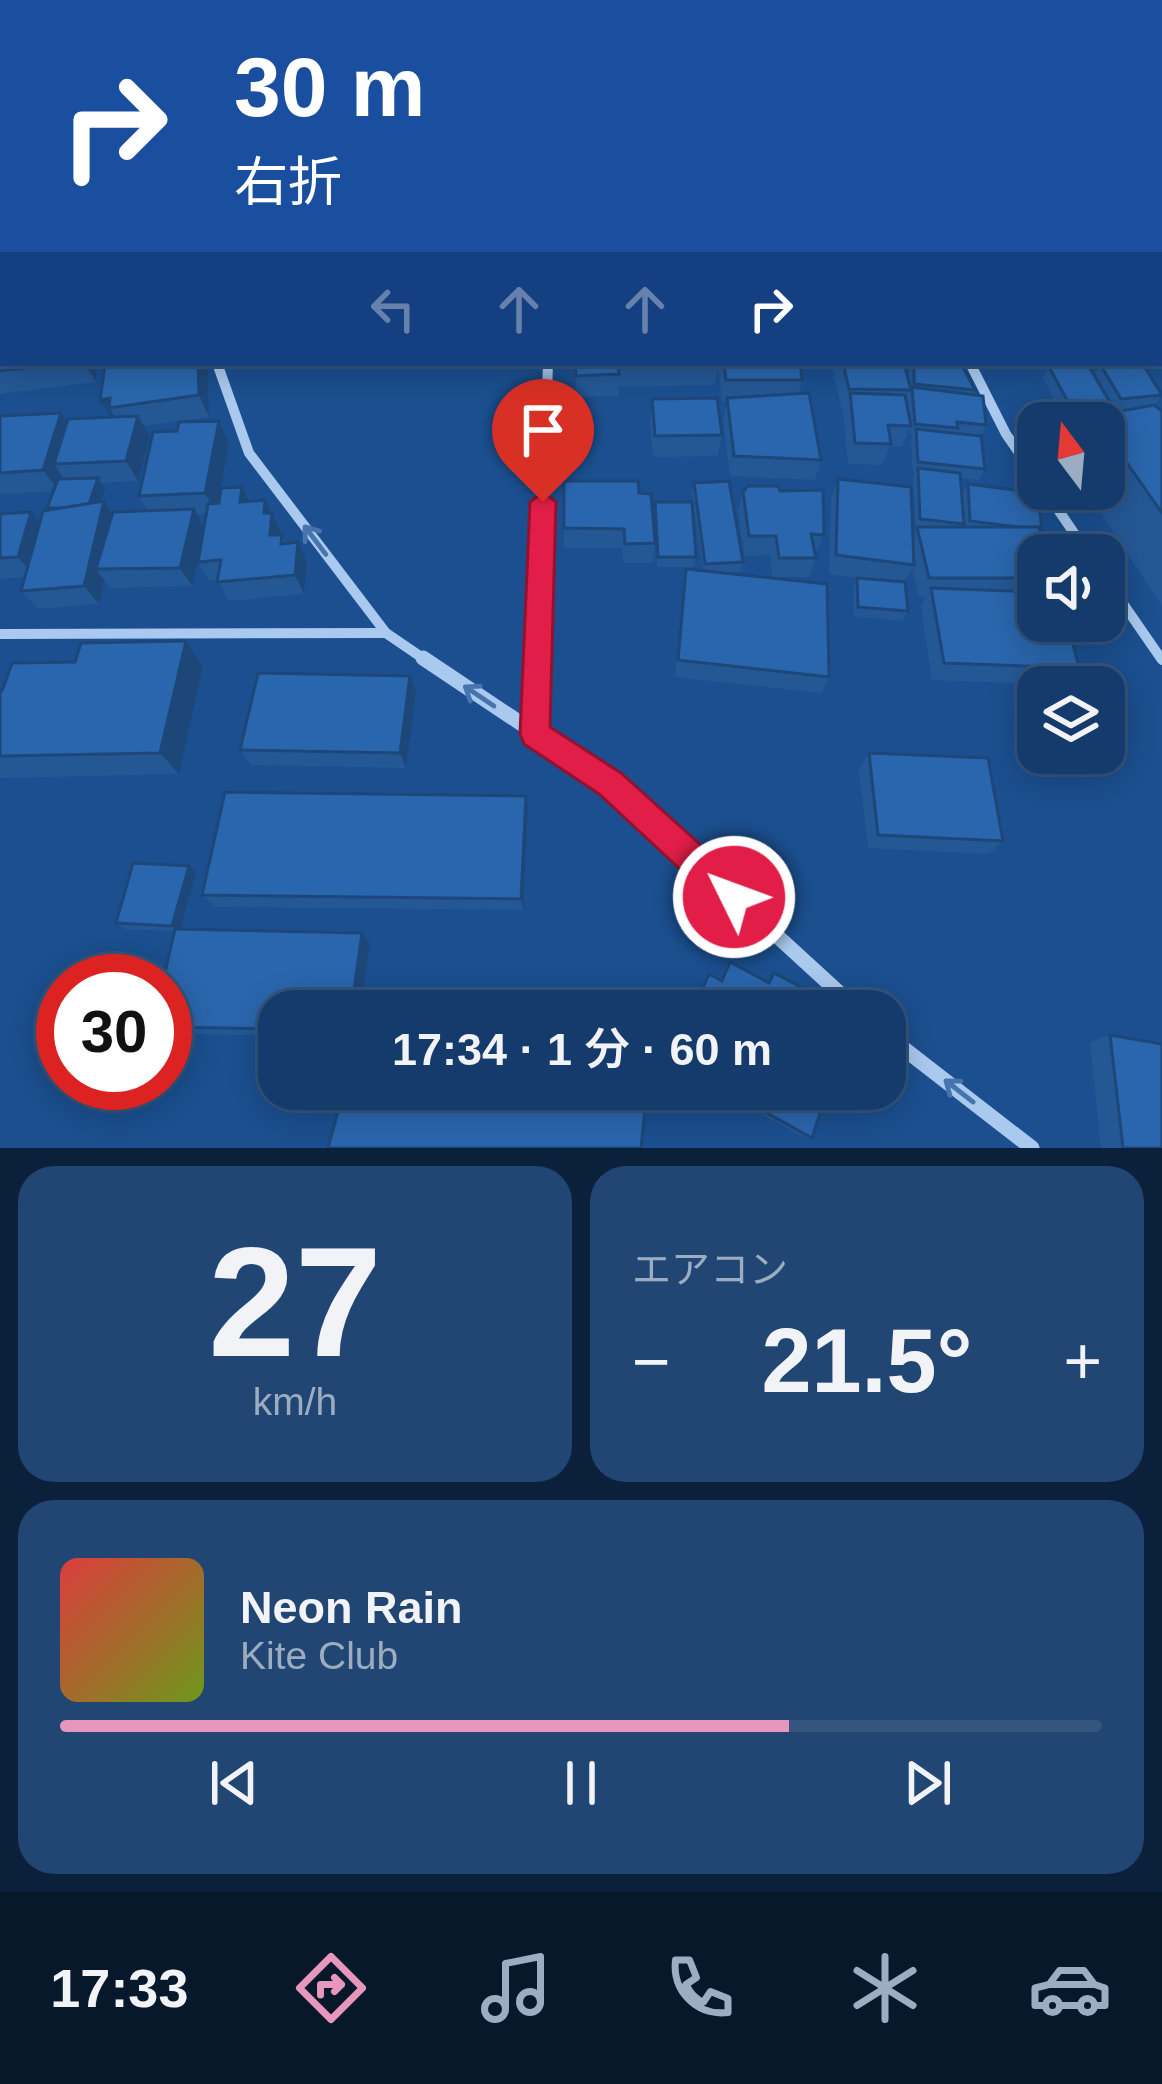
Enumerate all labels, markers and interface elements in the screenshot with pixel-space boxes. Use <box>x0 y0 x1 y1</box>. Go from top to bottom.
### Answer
text: 30 m <box>234 40 425 134</box>
icon: right <box>36 48 192 204</box>
text: 右折 <box>234 152 342 212</box>
icon: left <box>360 276 426 342</box>
icon: ahead <box>486 276 552 342</box>
icon: ahead <box>612 276 678 342</box>
icon: right <box>738 276 804 342</box>
pin <box>492 379 594 502</box>
icon: arrive <box>510 397 576 463</box>
north arrow <box>1017 402 1125 510</box>
map controls <box>1017 402 1125 774</box>
one-way arrow <box>303 524 328 557</box>
button: sound <box>1017 534 1125 642</box>
button: layers <box>1017 666 1125 774</box>
one-way arrow <box>463 684 496 709</box>
position arrow <box>671 834 797 960</box>
speed limit sign: 30 <box>36 954 192 1110</box>
text: 17:34 · 1 分 · 60 m <box>392 1024 772 1075</box>
one-way arrow <box>943 1078 975 1105</box>
text: 27 <box>208 1215 382 1389</box>
text: エアコン <box>632 1248 788 1291</box>
text: 21.5° <box>761 1311 973 1411</box>
text: − <box>632 1324 671 1398</box>
text: + <box>1063 1324 1102 1398</box>
text: km/h <box>253 1380 337 1423</box>
text: Neon Rain <box>240 1582 463 1633</box>
text: Kite Club <box>240 1634 398 1677</box>
icon: previous <box>201 1750 267 1816</box>
icon: pause <box>548 1750 614 1816</box>
icon: next <box>895 1750 961 1816</box>
icon: directions <box>289 1946 373 2030</box>
icon: music <box>474 1946 558 2030</box>
icon: phone <box>658 1946 742 2030</box>
icon: climate <box>843 1946 927 2030</box>
icon: car <box>1028 1946 1112 2030</box>
text: 17:33 <box>50 1958 188 2018</box>

